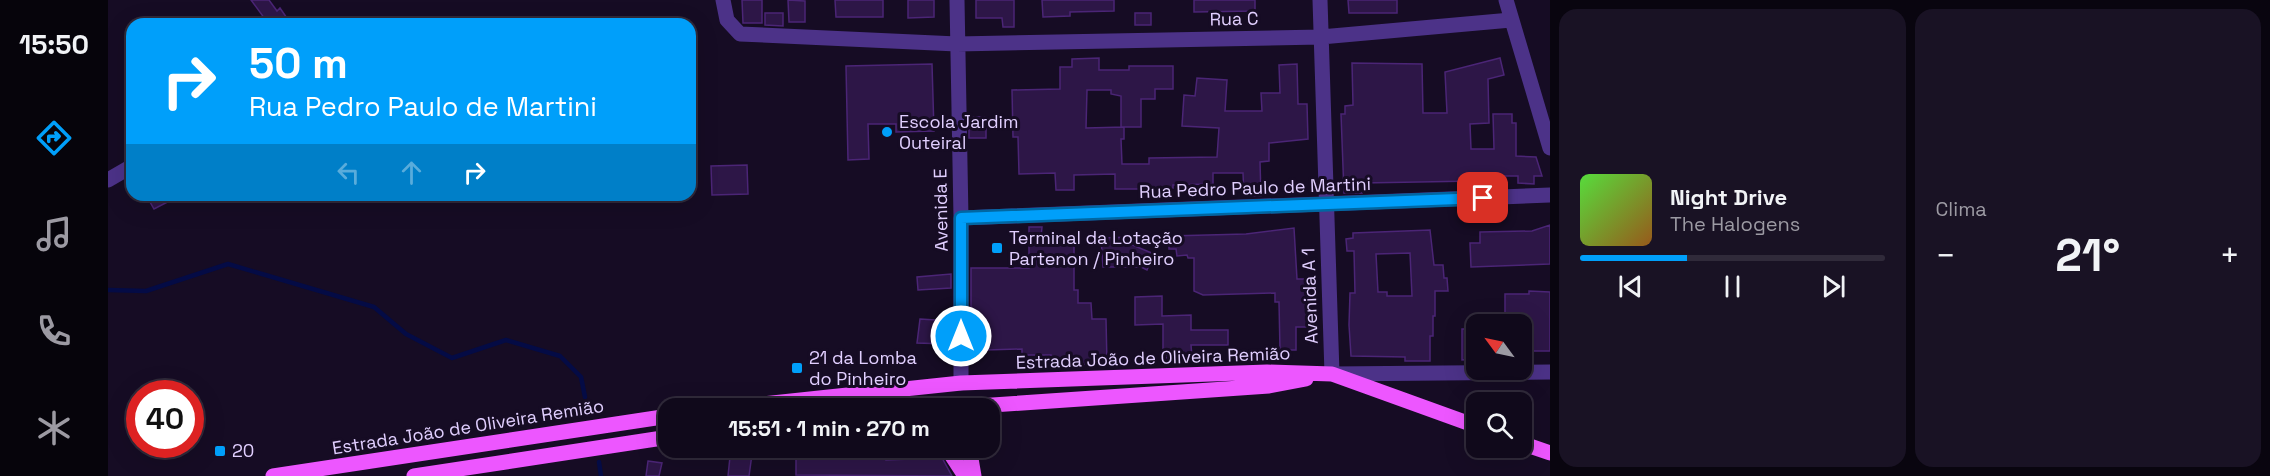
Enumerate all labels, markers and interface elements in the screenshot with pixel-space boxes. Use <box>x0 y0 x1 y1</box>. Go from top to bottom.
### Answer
street label: Rua C <box>1209 7 1259 30</box>
text: 15:50 <box>19 27 89 62</box>
text: 50 m <box>249 37 348 90</box>
icon: right <box>150 42 228 120</box>
text: Rua Pedro Paulo de Martini <box>249 89 597 124</box>
place label: Escola Jardim Outeiral <box>899 110 1018 154</box>
icon: directions <box>33 117 75 159</box>
marker: Escola Jardim Outeiral <box>880 125 894 139</box>
icon: left <box>332 156 365 189</box>
icon: ahead <box>395 156 428 189</box>
icon: right <box>458 156 491 189</box>
street label: Avenida E <box>928 168 953 252</box>
street label: Rua Pedro Paulo de Martini <box>1139 172 1371 203</box>
pin <box>1457 172 1508 223</box>
icon: arrive <box>1466 181 1499 214</box>
text: Night Drive <box>1670 183 1787 211</box>
text: Clima <box>1936 196 1987 222</box>
text: The Halogens <box>1670 211 1800 237</box>
icon: music <box>33 213 75 255</box>
place label: Terminal da Lotação Partenon / Pinheiro <box>1009 226 1183 270</box>
text: 21° <box>2055 227 2120 284</box>
text: − <box>1936 235 1956 277</box>
text: + <box>2220 235 2240 277</box>
marker: Terminal da Lotação Partenon / Pinheiro <box>990 241 1004 255</box>
street label: Avenida A 1 <box>1296 248 1323 344</box>
icon: previous <box>1614 270 1647 303</box>
icon: pause <box>1716 270 1749 303</box>
icon: next <box>1817 270 1850 303</box>
position arrow <box>929 304 993 368</box>
icon: phone <box>33 310 75 352</box>
north arrow <box>1466 314 1532 380</box>
map controls <box>1466 314 1532 458</box>
street label: Estrada João de Oliveira Remião <box>1015 341 1291 374</box>
place label: 21 da Lomba do Pinheiro <box>809 346 917 390</box>
marker: 21 da Lomba do Pinheiro <box>790 361 804 375</box>
speed limit sign: 40 <box>126 380 204 458</box>
button: search <box>1466 392 1532 458</box>
street label: Estrada João de Oliveira Remião <box>330 394 605 459</box>
icon: climate <box>33 407 75 449</box>
text: 15:51 · 1 min · 270 m <box>728 414 930 442</box>
place label: 20 <box>232 439 254 462</box>
marker: 20 <box>213 444 227 458</box>

